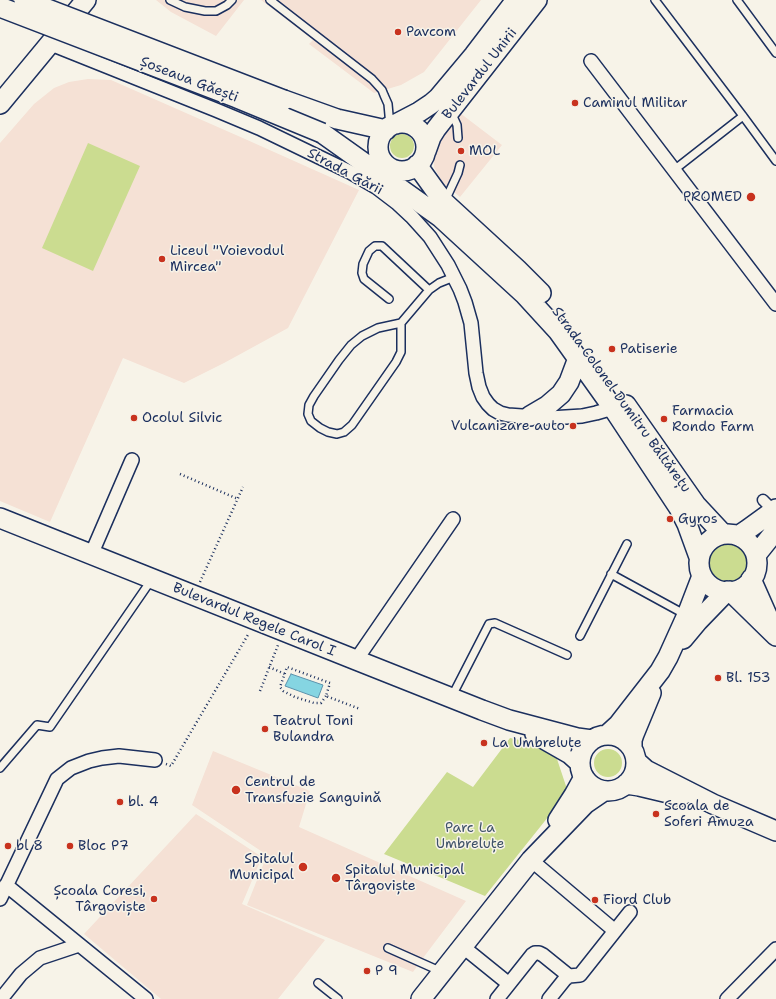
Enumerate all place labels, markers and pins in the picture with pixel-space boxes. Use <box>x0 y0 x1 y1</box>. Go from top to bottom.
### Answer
place label: Pavcom <box>406 24 456 40</box>
marker: Pavcom <box>393 27 403 37</box>
place label: Caminul Militar <box>583 95 688 111</box>
marker: Caminul Militar <box>570 98 580 108</box>
place label: MOL <box>469 143 500 159</box>
marker: MOL <box>456 146 466 156</box>
place label: PROMED <box>683 189 742 205</box>
marker: PROMED <box>745 191 757 203</box>
place label: Liceul "Voievodul Mircea" <box>170 243 284 276</box>
marker: Liceul "Voievodul Mircea" <box>157 254 167 264</box>
place label: Patiserie <box>620 341 678 357</box>
marker: Patiserie <box>607 344 617 354</box>
place label: Farmacia Rondo Farm <box>672 403 754 436</box>
place label: Ocolul Silvic <box>142 410 222 426</box>
marker: Ocolul Silvic <box>129 413 139 423</box>
marker: Farmacia Rondo Farm <box>659 414 669 424</box>
place label: Vulcanizare auto <box>451 418 565 434</box>
marker: Vulcanizare auto <box>568 421 578 431</box>
place label: Gyros <box>678 511 718 527</box>
marker: Gyros <box>665 514 675 524</box>
place label: Bl. 153 <box>726 670 770 686</box>
marker: Bl. 153 <box>713 673 723 683</box>
place label: Teatrul Toni Bulandra <box>273 713 353 746</box>
marker: Teatrul Toni Bulandra <box>260 724 270 734</box>
place label: La Umbreluțe <box>492 735 582 751</box>
marker: La Umbreluțe <box>479 738 489 748</box>
place label: Centrul de Transfuzie Sanguină <box>245 774 381 806</box>
marker: Centrul de Transfuzie Sanguină <box>230 784 242 796</box>
place label: bl. 4 <box>128 794 159 810</box>
marker: bl. 4 <box>115 797 125 807</box>
place label: Scoala de Soferi Amuza <box>664 798 754 830</box>
marker: Scoala de Soferi Amuza <box>651 809 661 819</box>
place label: bl 8 <box>16 838 43 854</box>
place label: Bloc P7 <box>78 838 129 854</box>
marker: bl 8 <box>3 841 13 851</box>
marker: Bloc P7 <box>65 841 75 851</box>
place label: Spitalul Municipal <box>229 851 294 884</box>
marker: Spitalul Municipal <box>297 861 309 873</box>
place label: Spitalul Municipal Târgoviște <box>345 862 465 894</box>
marker: Spitalul Municipal Târgoviște <box>330 872 342 884</box>
place label: Școala Coresi, Târgoviște <box>53 883 146 916</box>
place label: Fiord Club <box>603 892 671 908</box>
marker: Școala Coresi, Târgoviște <box>149 894 159 904</box>
marker: Fiord Club <box>590 895 600 905</box>
place label: P 9 <box>375 963 398 979</box>
marker: P 9 <box>362 966 372 976</box>

